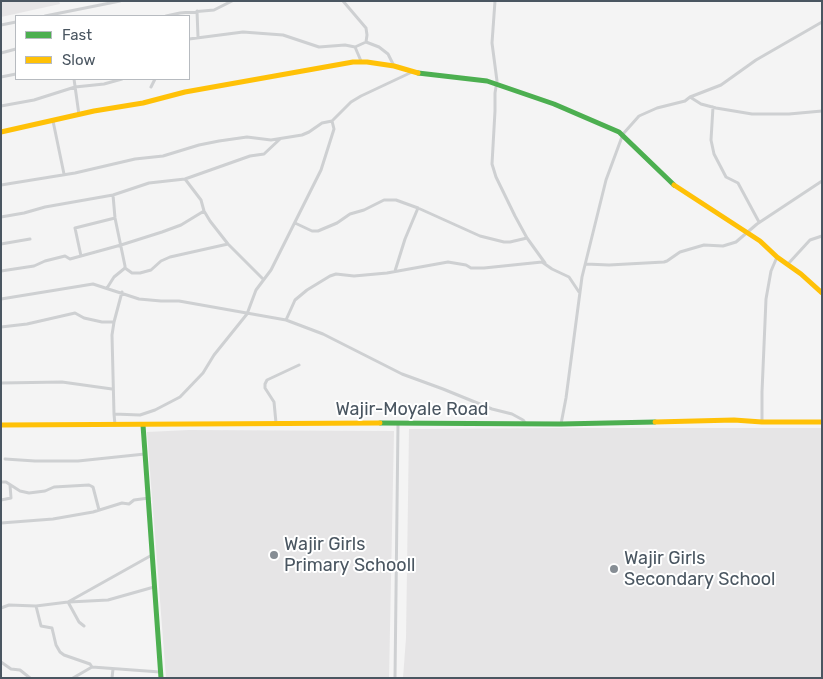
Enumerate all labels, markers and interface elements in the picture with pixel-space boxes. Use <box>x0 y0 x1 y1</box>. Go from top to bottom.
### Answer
legend <box>15 15 190 80</box>
text: Fast <box>62 26 92 44</box>
text: Slow <box>62 51 95 69</box>
street label: Wajir-Moyale Road <box>335 399 489 421</box>
place label: Wajir Girls Primary Schooll <box>284 534 415 576</box>
place label: Wajir Girls Secondary School <box>624 548 775 590</box>
marker: Wajir Girls Primary Schooll <box>268 549 280 561</box>
marker: Wajir Girls Secondary School <box>608 563 620 575</box>

